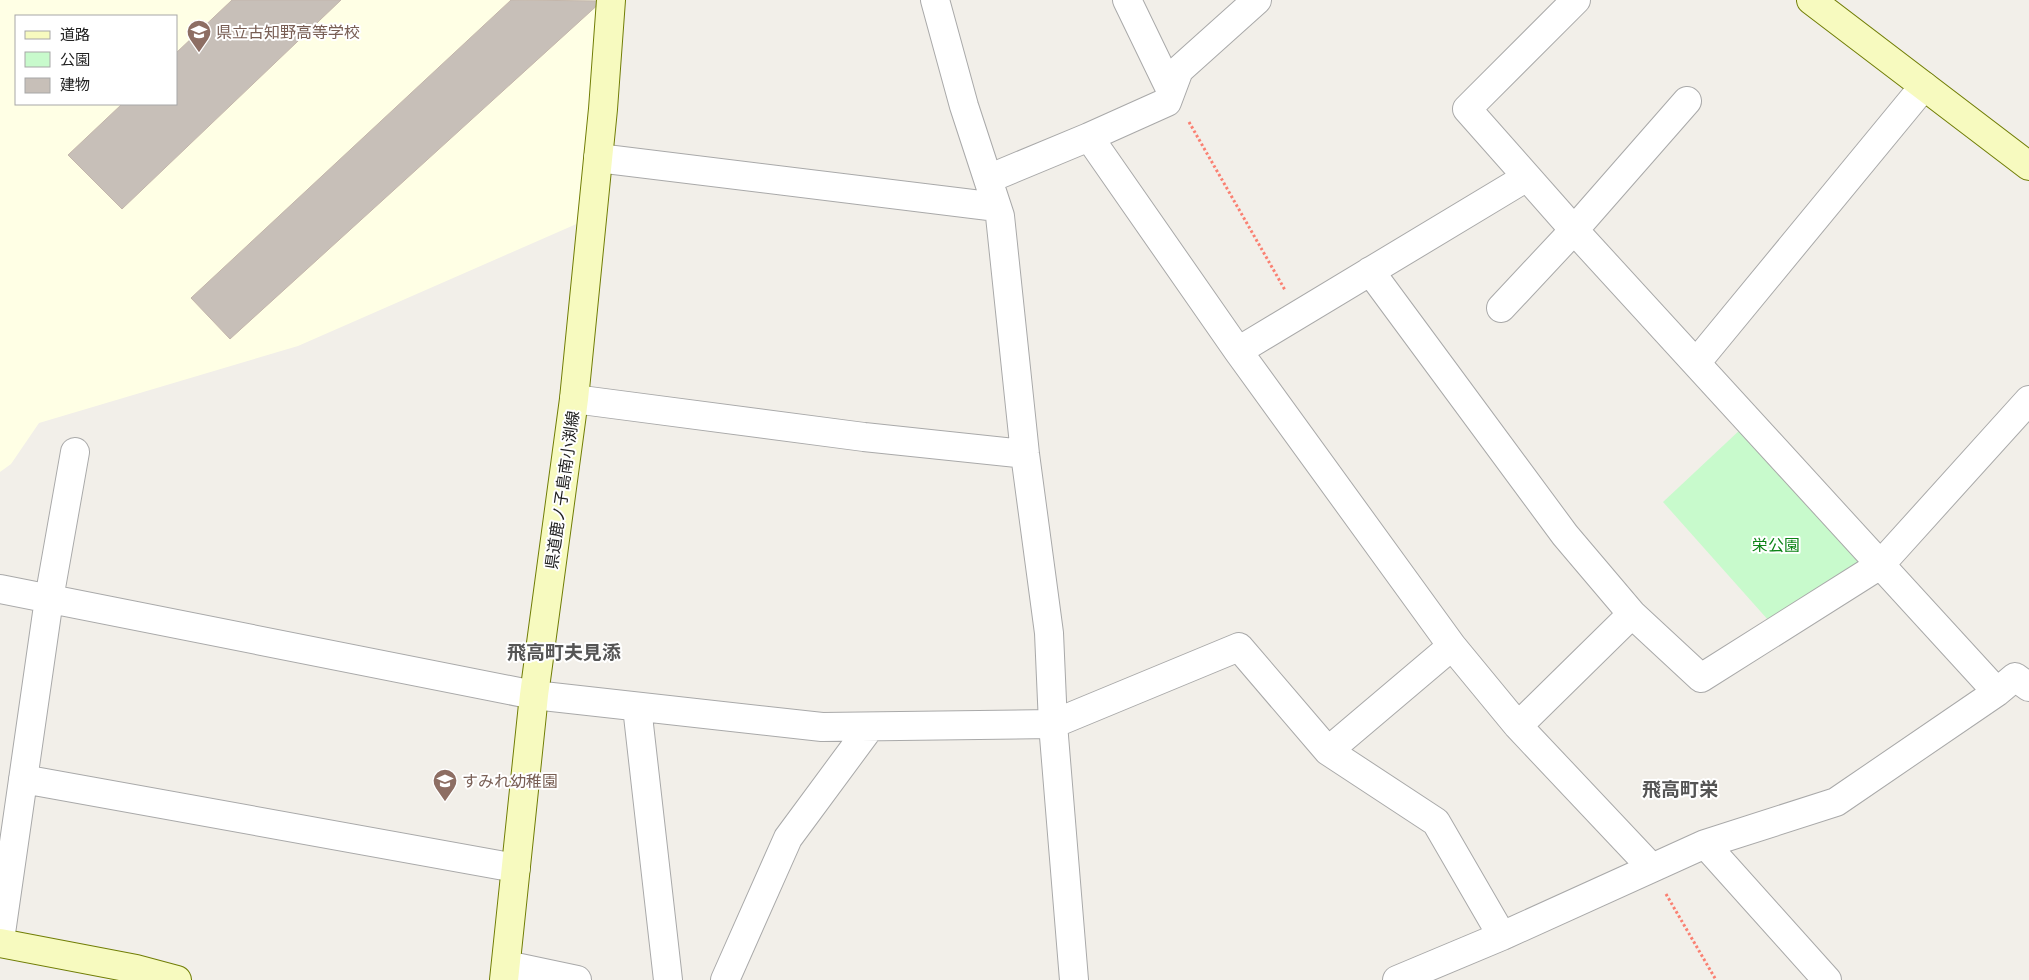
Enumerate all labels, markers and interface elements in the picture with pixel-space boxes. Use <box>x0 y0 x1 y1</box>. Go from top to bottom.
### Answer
legend <box>15 15 178 105</box>
school or university icon: 県立古知野高等学校 <box>186 19 212 53</box>
place label: 県立古知野高等学校 <box>216 23 360 42</box>
text: 道路 <box>60 26 90 44</box>
text: 公園 <box>60 51 90 69</box>
text: 建物 <box>60 76 90 94</box>
street label: 県道鹿ノ子島南小渕線 <box>542 410 583 571</box>
park label: 栄公園 <box>1752 536 1800 555</box>
district label: 飛高町夫見添 <box>507 641 621 664</box>
school or university icon: すみれ幼稚園 <box>432 768 458 802</box>
place label: すみれ幼稚園 <box>462 772 558 791</box>
district label: 飛高町栄 <box>1642 778 1718 801</box>

